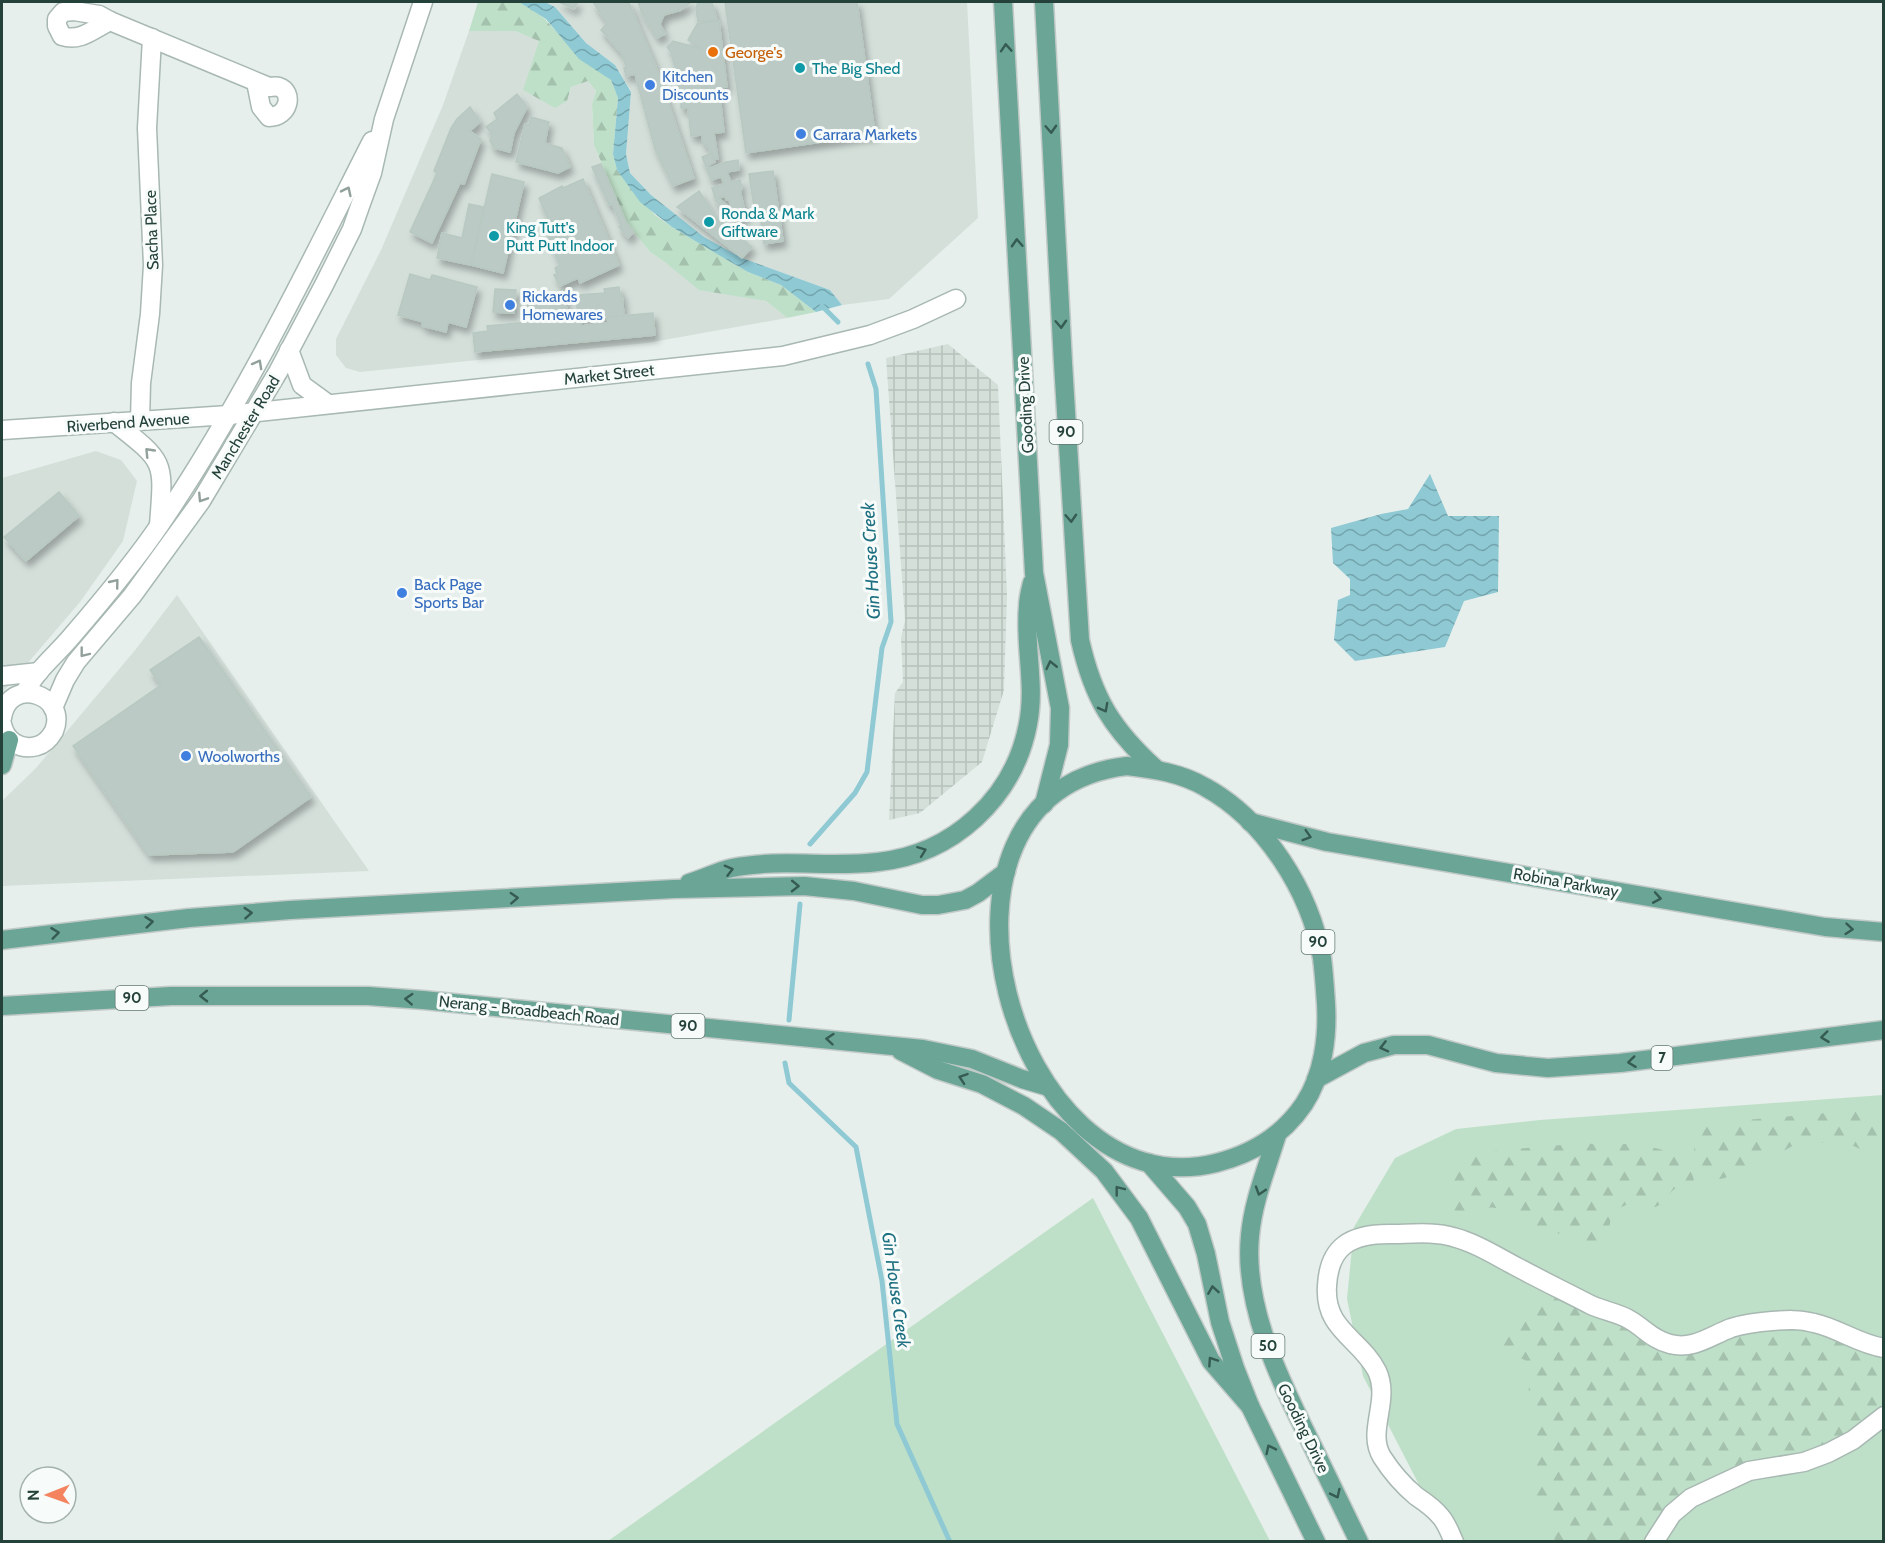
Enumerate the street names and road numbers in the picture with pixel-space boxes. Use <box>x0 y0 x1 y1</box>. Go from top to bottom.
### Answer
street label: Sacha Place <box>141 190 162 270</box>
street label: Gooding Drive <box>1013 356 1038 454</box>
street label: Market Street <box>563 360 656 389</box>
street label: Manchester Road <box>207 372 284 482</box>
street label: Riverbend Avenue <box>66 409 190 436</box>
road number: 90 <box>1050 420 1082 444</box>
street label: Robina Parkway <box>1512 864 1620 901</box>
road number: 90 <box>1302 930 1334 954</box>
road number: 90 <box>116 986 148 1010</box>
street label: Nerang - Broadbeach Road <box>438 992 620 1029</box>
road number: 90 <box>672 1014 704 1038</box>
road number: 7 <box>1652 1046 1672 1070</box>
road number: 50 <box>1252 1334 1284 1358</box>
street label: Gooding Drive <box>1274 1380 1333 1476</box>

